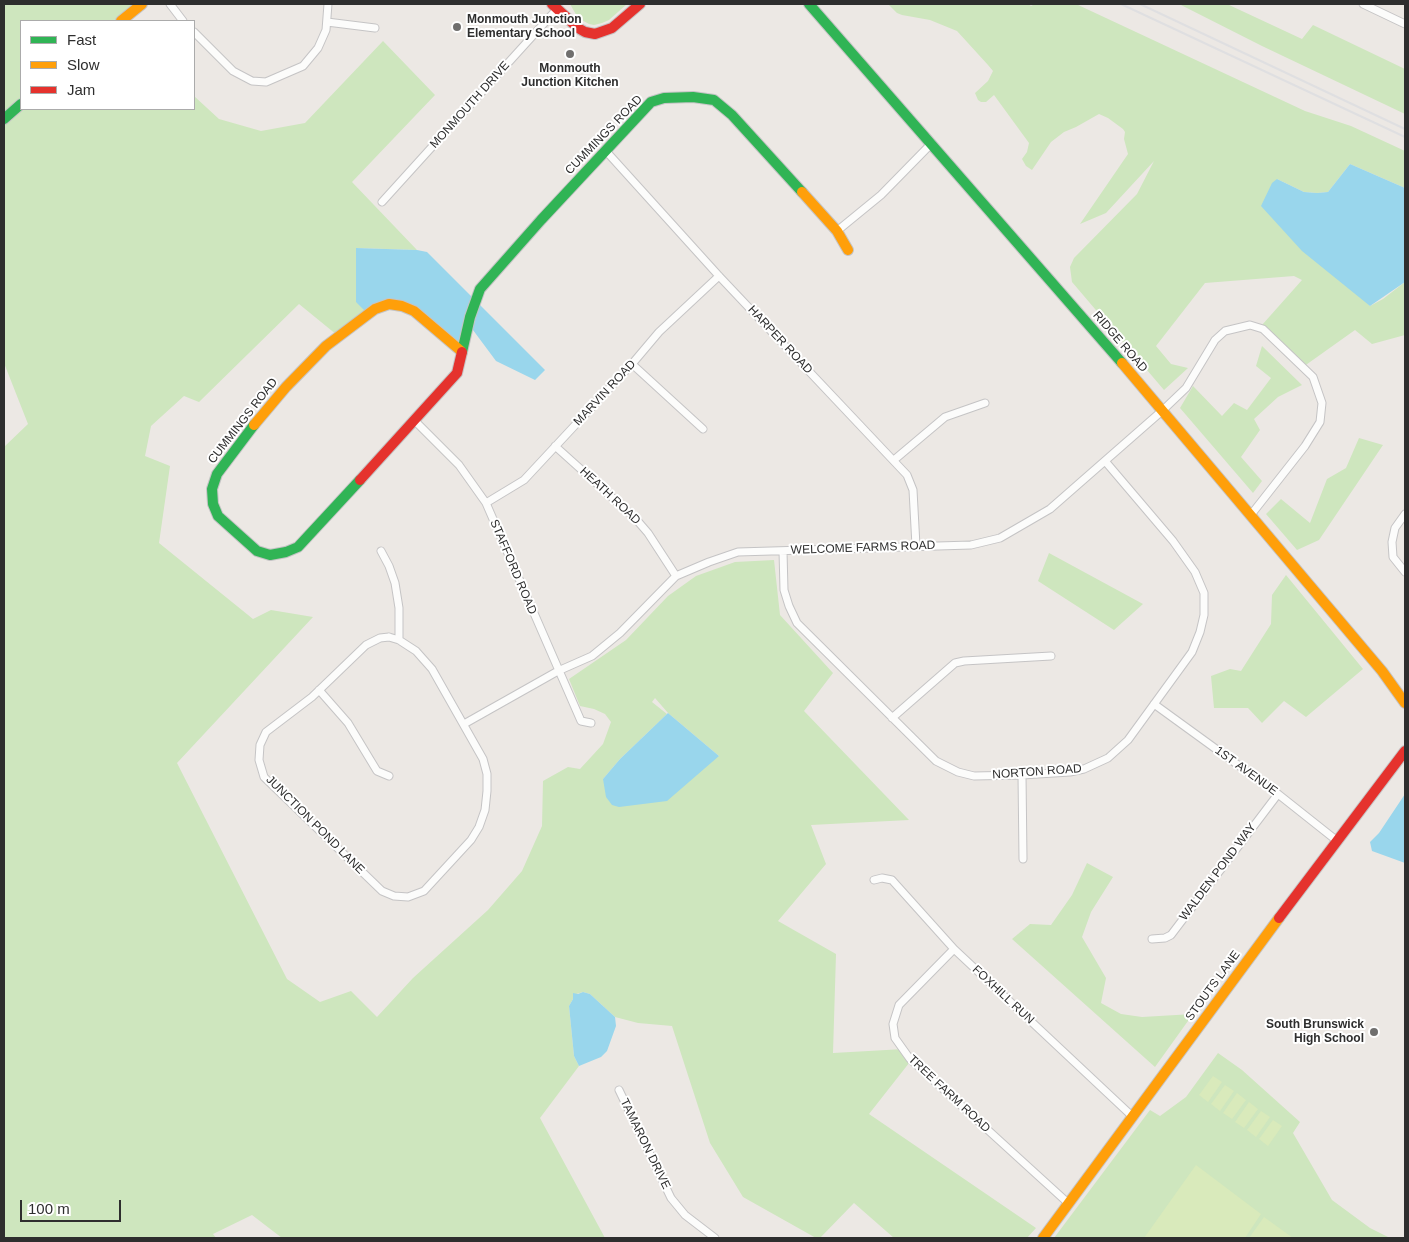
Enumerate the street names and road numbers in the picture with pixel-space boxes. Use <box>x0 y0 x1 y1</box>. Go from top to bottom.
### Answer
street label: MONMOUTH DRIVE <box>427 59 513 151</box>
street label: CUMMINGS ROAD <box>562 92 646 178</box>
street label: HARPER ROAD <box>745 303 815 377</box>
street label: RIDGE ROAD <box>1090 309 1150 375</box>
street label: MARVIN ROAD <box>571 357 639 429</box>
street label: CUMMINGS ROAD <box>205 375 281 467</box>
street label: HEATH ROAD <box>577 464 643 528</box>
street label: STAFFORD ROAD <box>486 517 540 617</box>
street label: WELCOME FARMS ROAD <box>790 538 936 558</box>
street label: 1ST AVENUE <box>1212 743 1280 799</box>
street label: NORTON ROAD <box>992 762 1082 782</box>
street label: JUNCTION POND LANE <box>263 773 367 877</box>
street label: WALDEN POND WAY <box>1177 820 1259 924</box>
street label: STOUTS LANE <box>1183 948 1243 1024</box>
street label: FOXHILL RUN <box>969 963 1037 1027</box>
street label: TREE FARM ROAD <box>905 1052 993 1136</box>
street label: TAMARON DRIVE <box>617 1096 673 1192</box>

